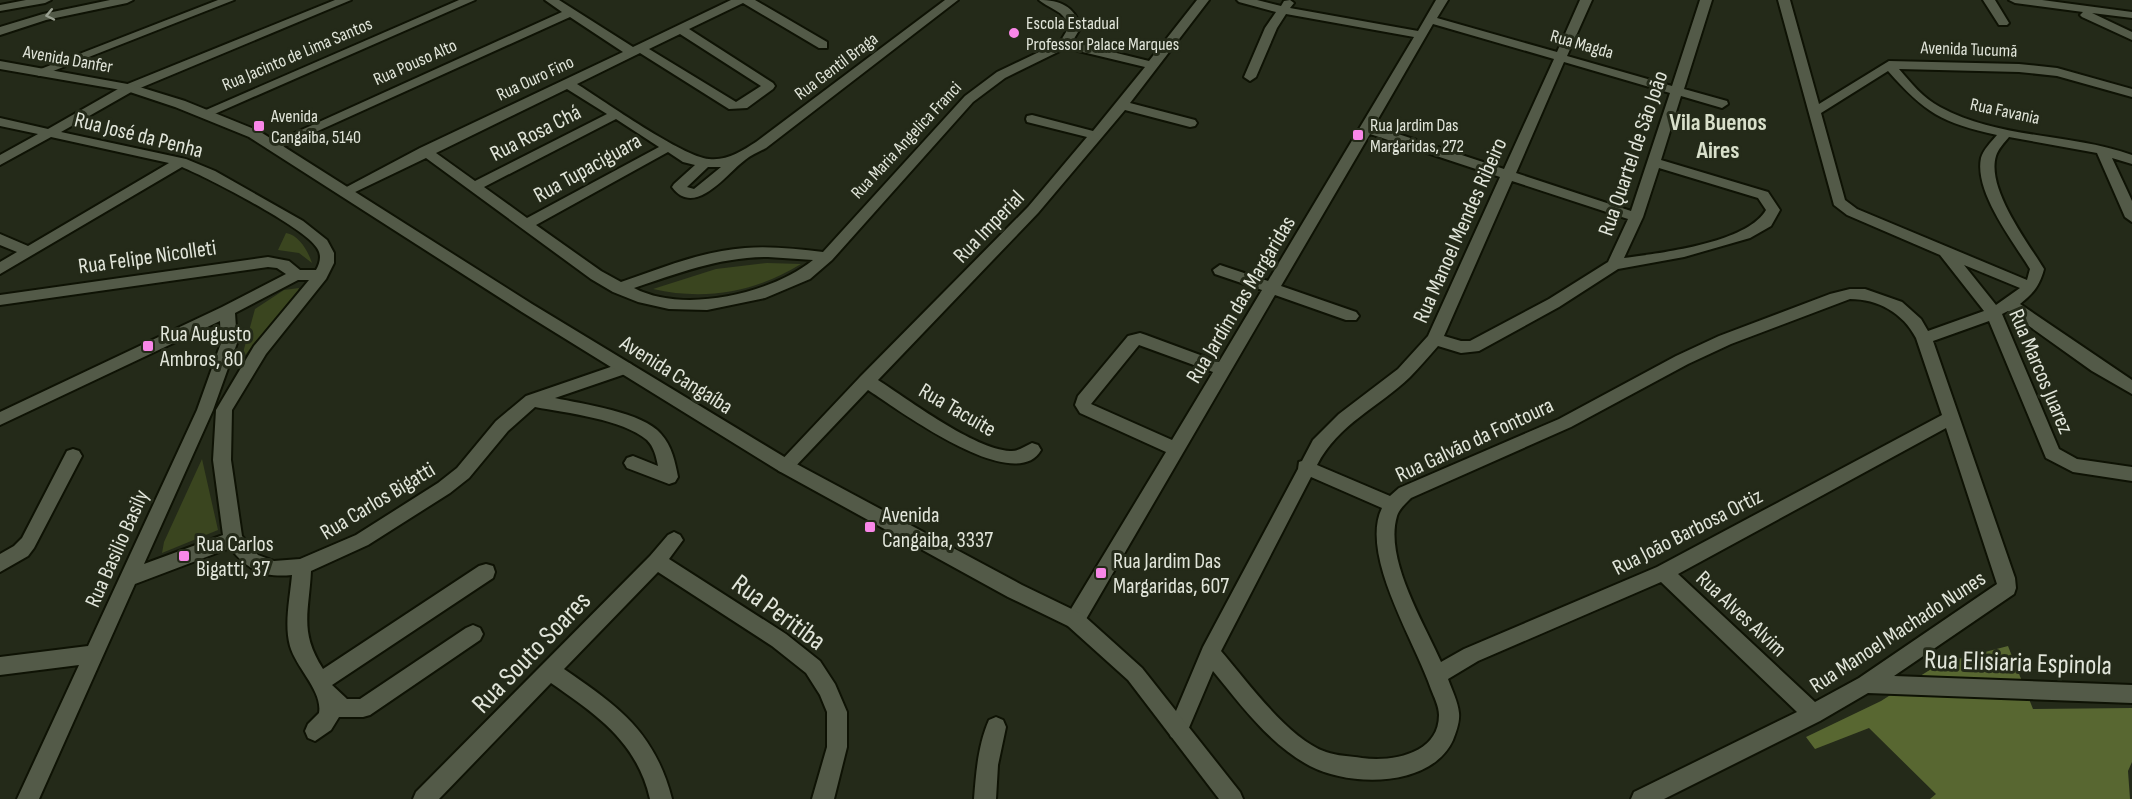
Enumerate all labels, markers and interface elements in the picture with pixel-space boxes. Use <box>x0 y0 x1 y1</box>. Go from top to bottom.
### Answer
one-way arrow <box>45 8 55 21</box>
street label: Rua Jacinto de Lima Santos <box>219 13 375 96</box>
place label: Escola Estadual Professor Palace Marques <box>1026 13 1179 55</box>
street label: Rua Magda <box>1548 25 1616 64</box>
marker: Escola Estadual Professor Palace Marques <box>1007 26 1021 40</box>
street label: Rua Gentil Braga <box>791 28 882 104</box>
street label: Rua Pouso Alto <box>370 35 460 90</box>
street label: Avenida Tucumã <box>1919 37 2018 62</box>
street label: Avenida Danfer <box>21 41 114 78</box>
street label: Rua Ouro Fino <box>493 51 577 105</box>
street label: Rua Quartel de São João <box>1593 67 1674 240</box>
street label: Rua Maria Angelica Franci <box>847 77 966 203</box>
street label: Rua Favania <box>1968 94 2042 129</box>
street label: Rua Rosa Chá <box>486 99 586 168</box>
street label: Rua José da Penha <box>71 106 206 164</box>
place label: Avenida Cangaiba, 5140 <box>270 106 361 148</box>
district label: Vila Buenos Aires <box>1669 108 1767 165</box>
place label: Rua Jardim Das Margaridas, 272 <box>1370 115 1464 157</box>
marker: Avenida Cangaiba, 5140 <box>252 119 266 133</box>
street label: Rua Tupaciguara <box>529 128 646 209</box>
marker: Rua Jardim Das Margaridas, 272 <box>1351 128 1365 142</box>
street label: Rua Manoel Mendes Ribeiro <box>1407 134 1513 327</box>
street label: Rua Imperial <box>948 185 1030 269</box>
street label: Rua Jardim das Margaridas <box>1181 211 1302 388</box>
street label: Rua Felipe Nicolleti <box>76 234 218 281</box>
street label: Rua Marcos Juarez <box>2002 305 2079 438</box>
place label: Rua Augusto Ambros, 80 <box>159 321 251 373</box>
street label: Avenida Cangaíba <box>614 329 738 421</box>
marker: Rua Augusto Ambros, 80 <box>141 339 155 353</box>
street label: Rua Tacuite <box>914 377 1001 443</box>
street label: Rua Galvão da Fontoura <box>1391 392 1558 489</box>
street label: Rua Carlos Bigatti <box>315 456 440 546</box>
street label: Rua João Barbosa Ortiz <box>1608 483 1767 582</box>
street label: Rua Basilio Basily <box>79 485 155 612</box>
place label: Avenida Cangaiba, 3337 <box>881 502 993 554</box>
marker: Avenida Cangaiba, 3337 <box>863 520 877 534</box>
place label: Rua Carlos Bigatti, 37 <box>196 531 274 583</box>
place label: Rua Jardim Das Margaridas, 607 <box>1113 548 1229 600</box>
marker: Rua Carlos Bigatti, 37 <box>177 549 191 563</box>
street label: Rua Alves Alvim <box>1690 565 1792 663</box>
street label: Rua Manoel Machado Nunes <box>1805 565 1991 699</box>
marker: Rua Jardim Das Margaridas, 607 <box>1094 566 1108 580</box>
street label: Rua Peritiba <box>725 568 832 658</box>
street label: Rua Souto Soares <box>466 585 598 720</box>
street label: Rua Elisiaria Espinola <box>1923 644 2112 682</box>

